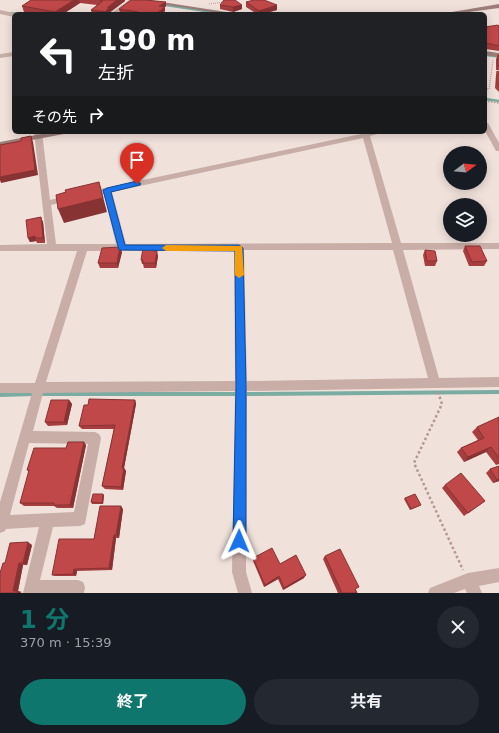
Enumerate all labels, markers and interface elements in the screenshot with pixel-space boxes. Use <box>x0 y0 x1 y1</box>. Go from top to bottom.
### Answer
text: 190 m <box>98 24 195 57</box>
icon: left <box>32 28 84 80</box>
text: 左折 <box>98 62 134 83</box>
icon: right <box>85 104 107 126</box>
text: その先 <box>32 108 77 126</box>
pin <box>120 143 154 184</box>
north arrow <box>443 146 487 190</box>
map controls <box>443 146 487 242</box>
icon: arrive <box>126 149 148 171</box>
button: layers <box>443 198 487 242</box>
position arrow <box>218 520 260 562</box>
text: 1 分 <box>20 606 69 634</box>
button: close <box>437 606 479 648</box>
text: 370 m · 15:39 <box>20 635 111 650</box>
button: 終了 <box>20 679 246 725</box>
button: 共有 <box>254 679 479 725</box>

